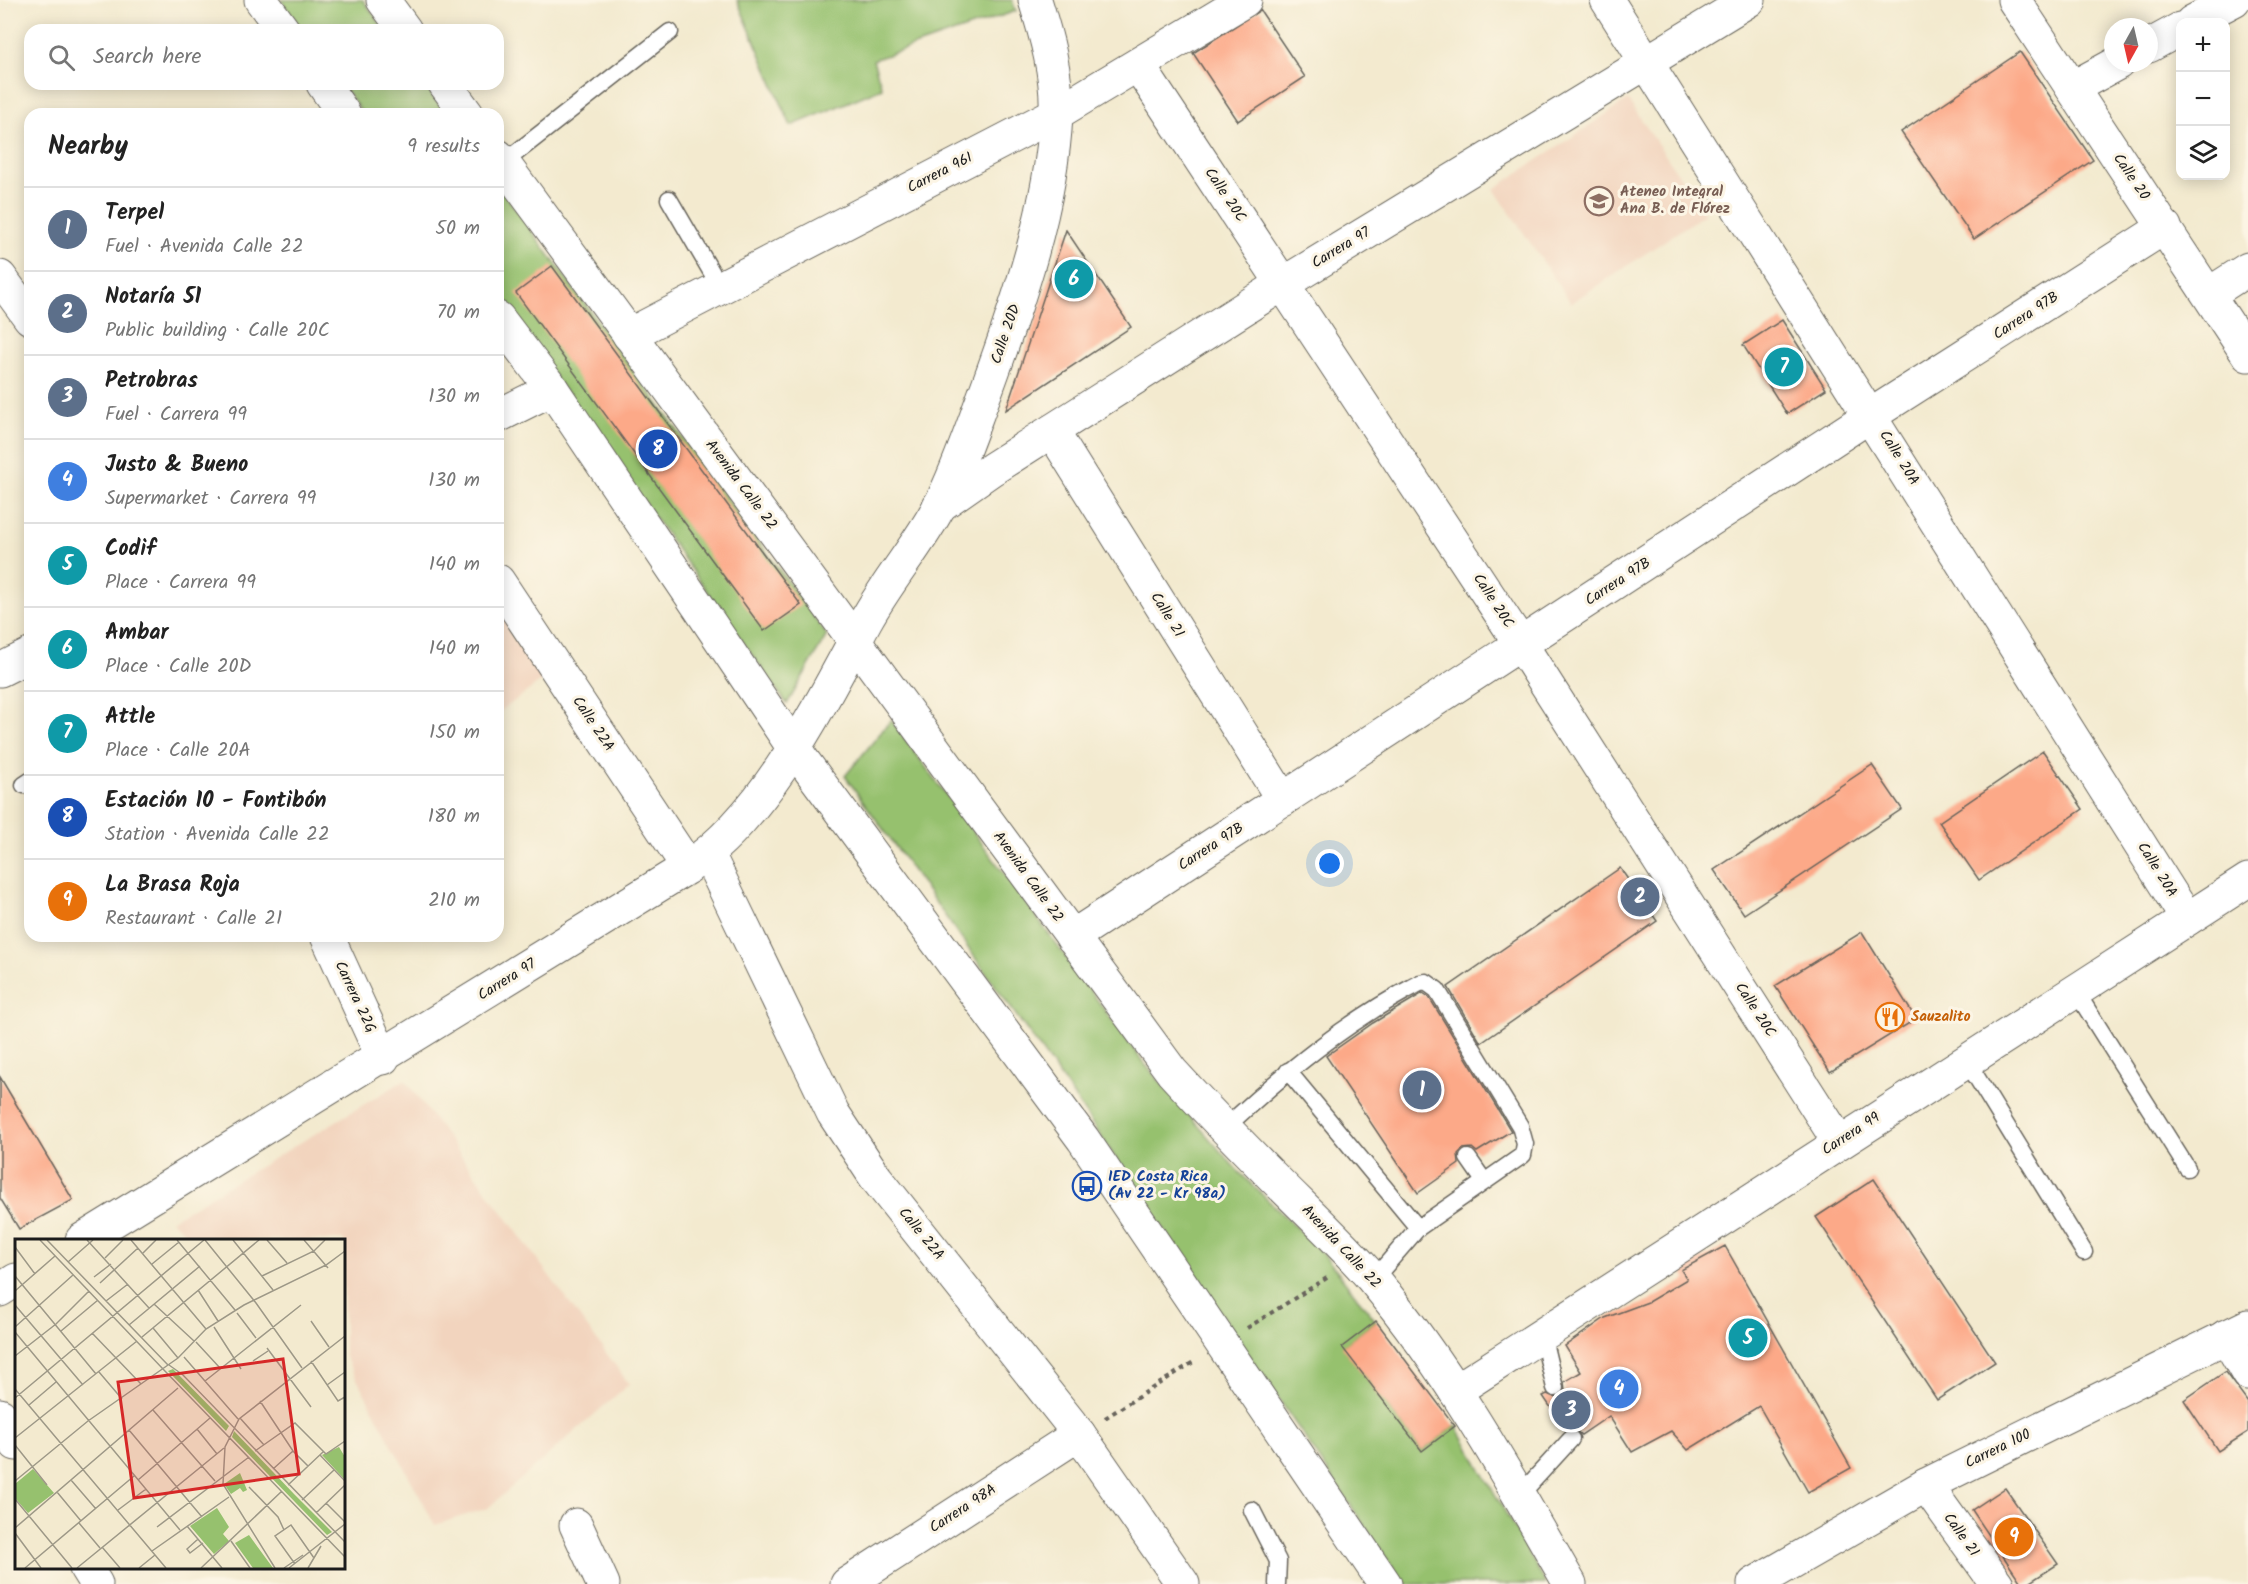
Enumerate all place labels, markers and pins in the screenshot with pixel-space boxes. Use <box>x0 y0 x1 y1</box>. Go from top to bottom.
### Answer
place label: Ateneo Integral Ana B. de Flórez <box>1620 180 1730 221</box>
school or university icon: Ateneo Integral Ana B. de Flórez <box>1583 185 1615 217</box>
pin: 6 <box>1054 256 1094 302</box>
pin: 7 <box>1764 344 1804 389</box>
pin: 8 <box>638 426 678 472</box>
pin: 2 <box>1620 874 1660 920</box>
restaurant icon: Sauzalito <box>1874 1001 1906 1033</box>
place label: Sauzalito <box>1911 1005 1971 1029</box>
pin: 1 <box>1402 1068 1442 1112</box>
place label: IED Costa Rica (Av 22 - Kr 98a) <box>1108 1165 1226 1206</box>
bus stop icon: IED Costa Rica (Av 22 - Kr 98a) <box>1071 1170 1103 1202</box>
pin: 5 <box>1728 1316 1768 1360</box>
pin: 4 <box>1600 1366 1638 1412</box>
pin: 3 <box>1552 1388 1590 1432</box>
pin: 9 <box>1994 1514 2034 1560</box>

